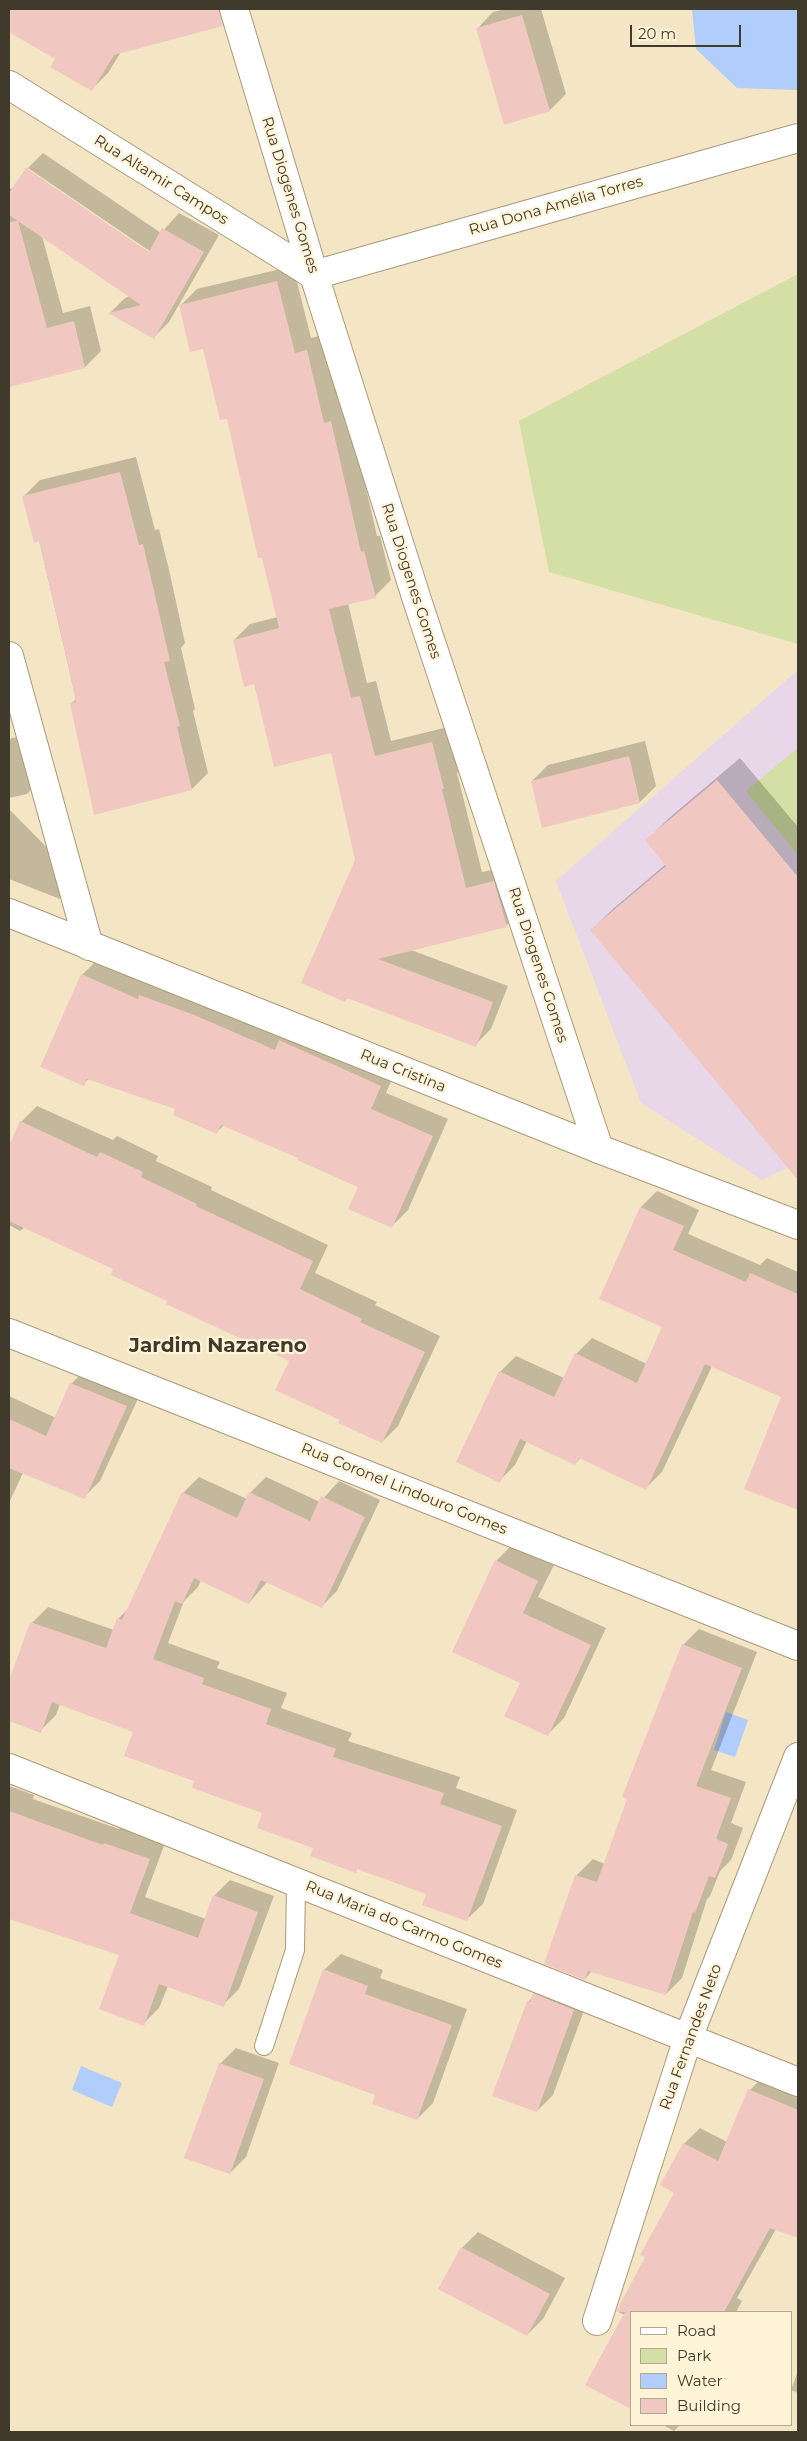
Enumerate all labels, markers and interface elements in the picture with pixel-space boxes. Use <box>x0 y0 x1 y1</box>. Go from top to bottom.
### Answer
scale bar <box>632 15 743 47</box>
text: 20 m <box>638 24 676 43</box>
street label: Rua Diogenes Gomes <box>258 115 322 275</box>
street label: Rua Altamir Campos <box>90 131 232 229</box>
street label: Rua Dona Amélia Torres <box>467 173 645 239</box>
street label: Rua Diogenes Gomes <box>377 501 445 661</box>
street label: Rua Diogenes Gomes <box>504 885 572 1045</box>
street label: Rua Cristina <box>358 1046 448 1096</box>
district label: Jardim Nazareno <box>129 1334 307 1358</box>
street label: Rua Coronel Lindouro Gomes <box>298 1439 510 1539</box>
street label: Rua Maria do Carmo Gomes <box>303 1877 505 1973</box>
street label: Rua Fernandes Neto <box>656 1962 726 2112</box>
legend <box>630 2311 792 2426</box>
text: Road <box>677 2321 716 2340</box>
text: Park <box>677 2346 711 2365</box>
text: Water <box>677 2371 723 2390</box>
text: Building <box>677 2396 741 2415</box>

